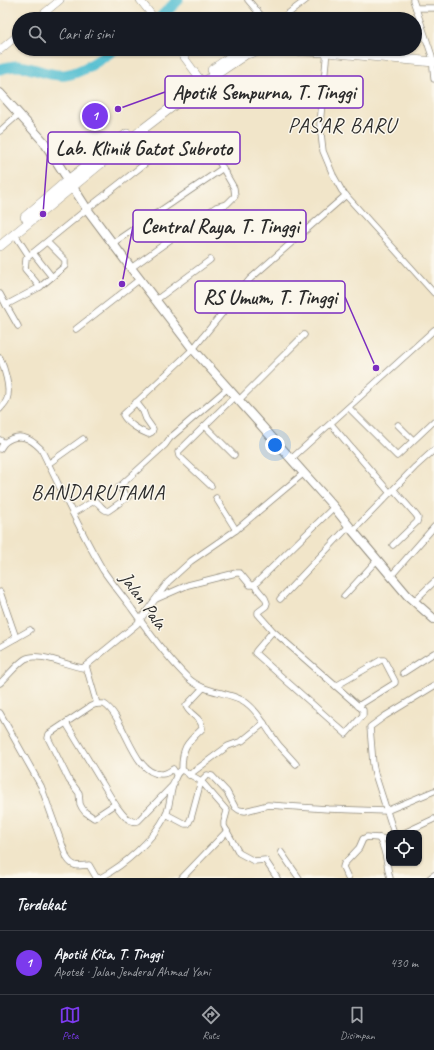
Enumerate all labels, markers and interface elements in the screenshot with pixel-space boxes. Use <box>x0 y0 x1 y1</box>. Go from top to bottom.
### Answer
search box <box>12 12 422 56</box>
icon: search <box>26 23 48 45</box>
text: Cari di sini <box>58 25 113 44</box>
callout: Apotik Sempurna, T. Tinggi <box>165 76 363 108</box>
text: Apotik Sempurna, T. Tinggi <box>173 80 359 105</box>
pin: 1 <box>82 101 108 131</box>
district label: PASAR BARU <box>288 112 399 138</box>
callout: Lab. Klinik Gatot Subroto <box>48 132 240 164</box>
text: Lab. Klinik Gatot Subroto <box>56 136 234 161</box>
callout: Central Raya, T. Tinggi <box>133 210 306 242</box>
text: Central Raya, T. Tinggi <box>141 214 302 240</box>
callout: RS Umum, T. Tinggi <box>195 281 345 313</box>
text: RS Umum, T. Tinggi <box>203 285 340 310</box>
your location <box>265 435 285 455</box>
district label: BANDARUTAMA <box>31 479 165 505</box>
street label: Jalan Pala <box>114 566 173 635</box>
map controls <box>386 830 422 866</box>
button: locate <box>386 830 422 866</box>
text: Terdekat <box>16 894 66 915</box>
text: Apotik Kita, T. Tinggi <box>54 945 163 964</box>
text: 1 <box>26 955 32 971</box>
text: 430 m <box>390 955 418 971</box>
text: Apotek · Jalan Jenderal Ahmad Yani <box>54 964 210 980</box>
tab: Peta <box>59 1004 81 1042</box>
tab: Rute <box>200 1004 222 1042</box>
tab: Disimpan <box>340 1004 375 1042</box>

